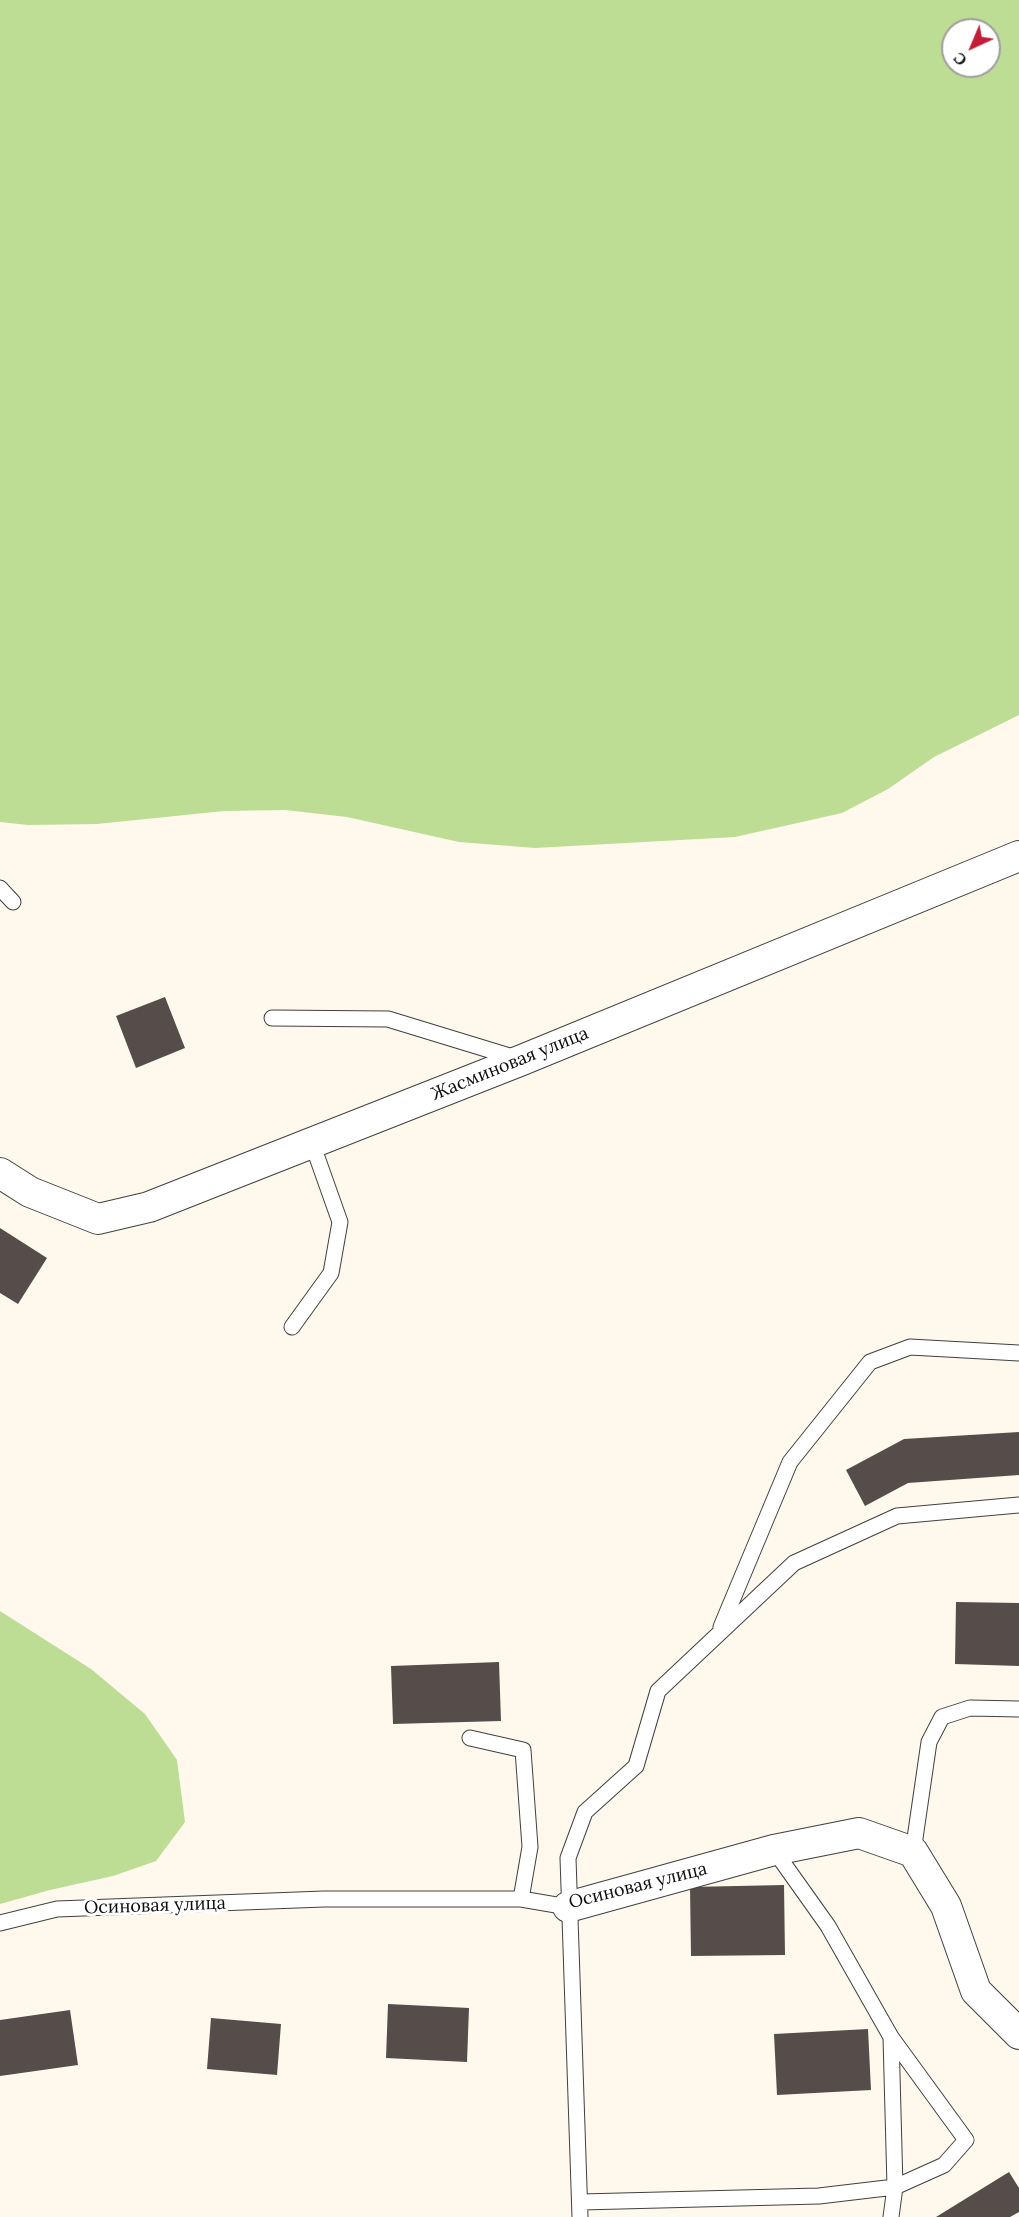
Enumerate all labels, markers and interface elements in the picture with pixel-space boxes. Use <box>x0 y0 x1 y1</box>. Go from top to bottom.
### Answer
north arrow <box>941 18 1001 78</box>
text: С <box>949 48 971 71</box>
street label: Жасминовая улица <box>428 1023 592 1105</box>
street label: Осиновая улица <box>567 1858 709 1914</box>
street label: Осиновая улица <box>84 1893 226 1919</box>

